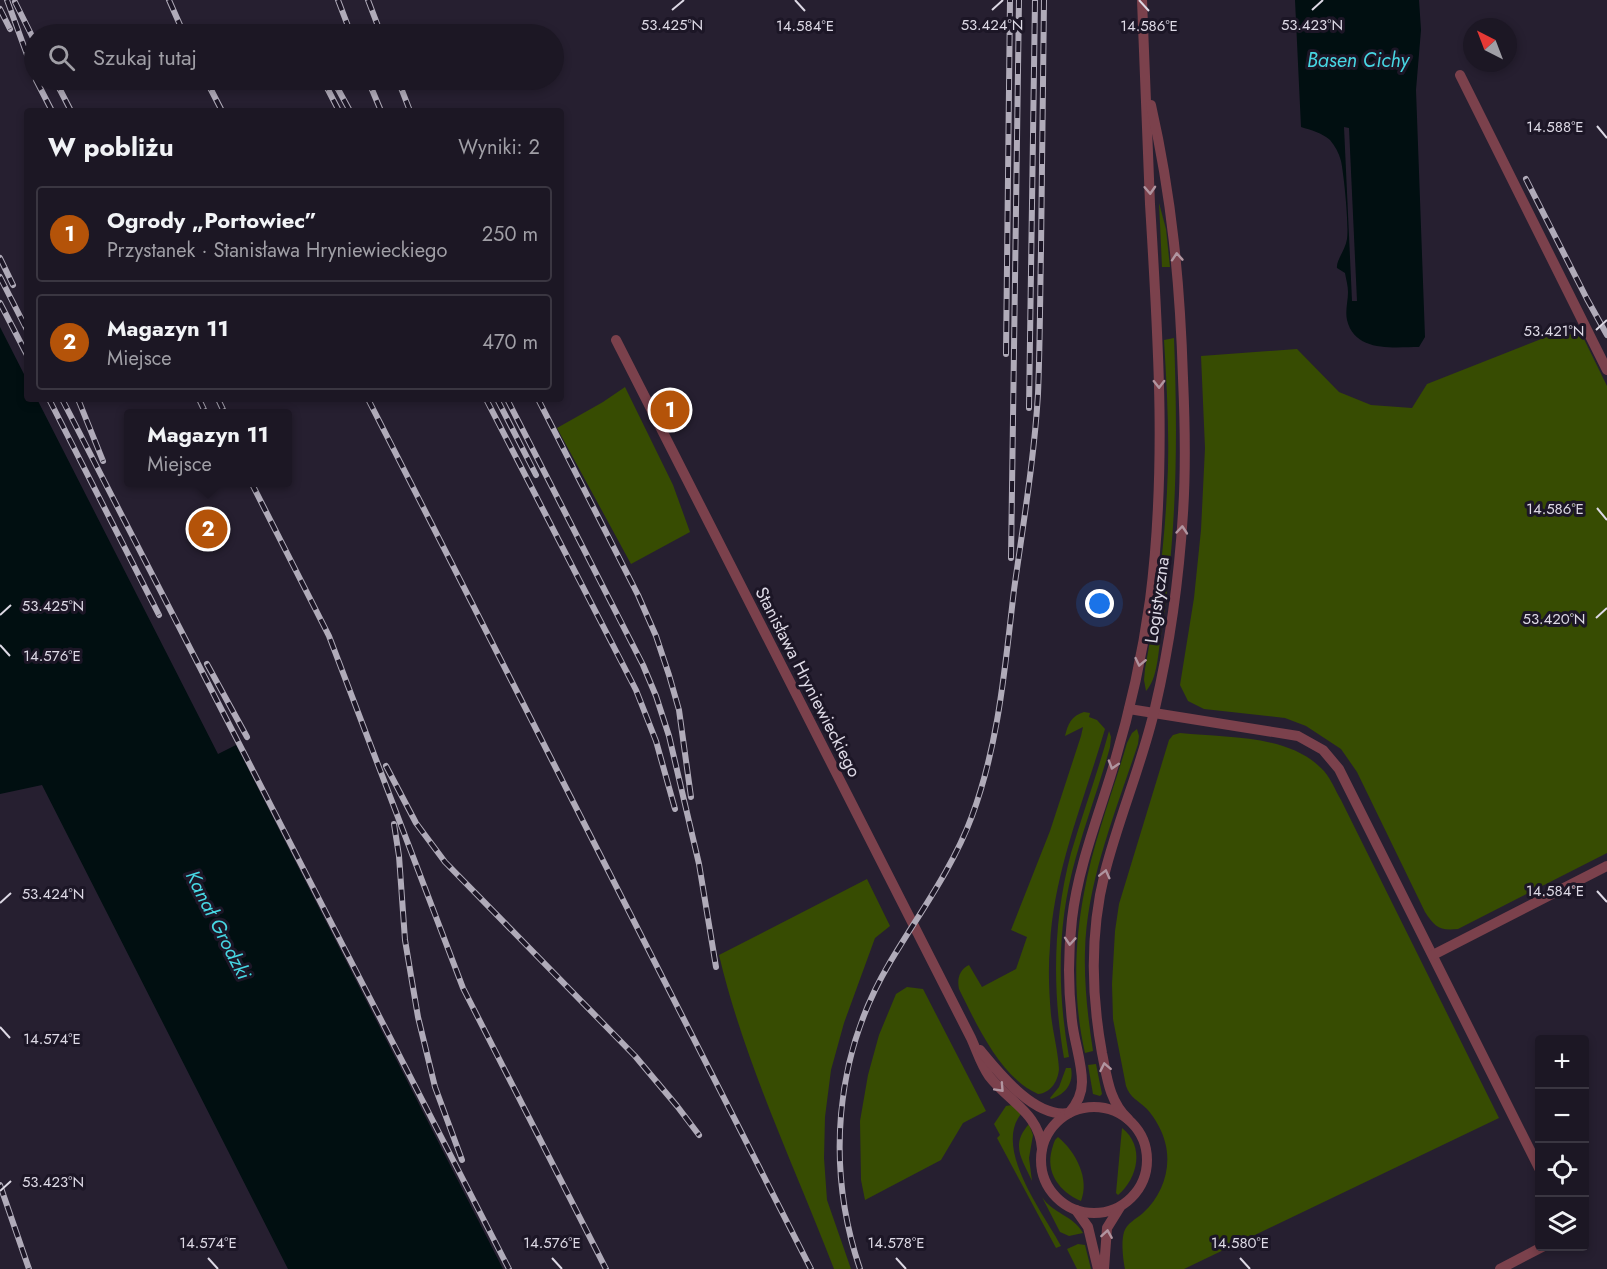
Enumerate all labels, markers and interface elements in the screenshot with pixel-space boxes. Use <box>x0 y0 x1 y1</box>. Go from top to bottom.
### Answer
text: 53.425°N <box>641 14 703 36</box>
text: 53.424°N <box>961 14 1023 36</box>
text: 53.423°N <box>1281 14 1343 36</box>
text: 14.584°E <box>776 15 834 37</box>
text: 14.586°E <box>1120 15 1178 37</box>
north arrow <box>1463 18 1517 72</box>
search box <box>24 24 564 90</box>
icon: search <box>45 41 78 74</box>
text: Szukaj tutaj <box>93 41 197 73</box>
water label: Basen Cichy <box>1307 46 1411 75</box>
text: 14.588°E <box>1526 116 1584 138</box>
text: W pobliżu <box>48 128 174 166</box>
text: Wyniki: 2 <box>458 133 540 162</box>
one-way arrow <box>1143 185 1156 194</box>
text: Ogrody „Portowiec” <box>107 204 317 236</box>
text: 1 <box>64 220 75 249</box>
text: 250 m <box>482 220 538 249</box>
text: Przystanek · Stanisława Hryniewieckiego <box>107 236 447 265</box>
one-way arrow <box>1170 252 1183 261</box>
text: Magazyn 11 <box>107 312 229 344</box>
text: 53.421°N <box>1524 320 1584 342</box>
text: 2 <box>63 328 76 357</box>
text: 470 m <box>482 328 538 357</box>
text: Miejsce <box>107 344 172 373</box>
one-way arrow <box>1153 380 1165 389</box>
pin: 1 <box>650 388 690 432</box>
popup <box>124 409 292 487</box>
text: Magazyn 11 <box>147 418 269 450</box>
text: Miejsce <box>147 450 212 479</box>
text: 14.586°E <box>1526 498 1584 520</box>
pin: 2 <box>188 506 228 552</box>
one-way arrow <box>1175 526 1188 535</box>
street label: Logistyczna <box>1138 555 1176 645</box>
street label: Stanisława Hryniewieckiego <box>749 582 867 782</box>
your location <box>1085 589 1114 618</box>
text: 53.425°N <box>22 595 84 617</box>
text: 53.420°N <box>1522 608 1586 630</box>
text: 14.576°E <box>23 645 81 667</box>
one-way arrow <box>1134 657 1147 667</box>
one-way arrow <box>1108 759 1121 770</box>
water label: Kanał Grodzki <box>178 865 258 986</box>
one-way arrow <box>1098 869 1111 879</box>
text: 14.584°E <box>1526 880 1584 902</box>
text: 53.424°N <box>22 883 84 905</box>
one-way arrow <box>1064 937 1077 946</box>
text: 14.574°E <box>23 1028 81 1050</box>
map controls <box>1535 1035 1589 1251</box>
button: + <box>1535 1035 1589 1089</box>
one-way arrow <box>1099 1062 1112 1072</box>
one-way arrow <box>993 1081 1004 1092</box>
button: − <box>1535 1089 1589 1143</box>
button: locate <box>1535 1143 1589 1197</box>
text: 53.423°N <box>22 1171 84 1193</box>
button: layers <box>1535 1197 1589 1251</box>
one-way arrow <box>1100 1229 1112 1239</box>
text: 14.574°E <box>179 1232 237 1254</box>
text: 14.576°E <box>523 1232 581 1254</box>
text: 14.578°E <box>868 1232 924 1254</box>
text: 14.580°E <box>1211 1232 1269 1254</box>

